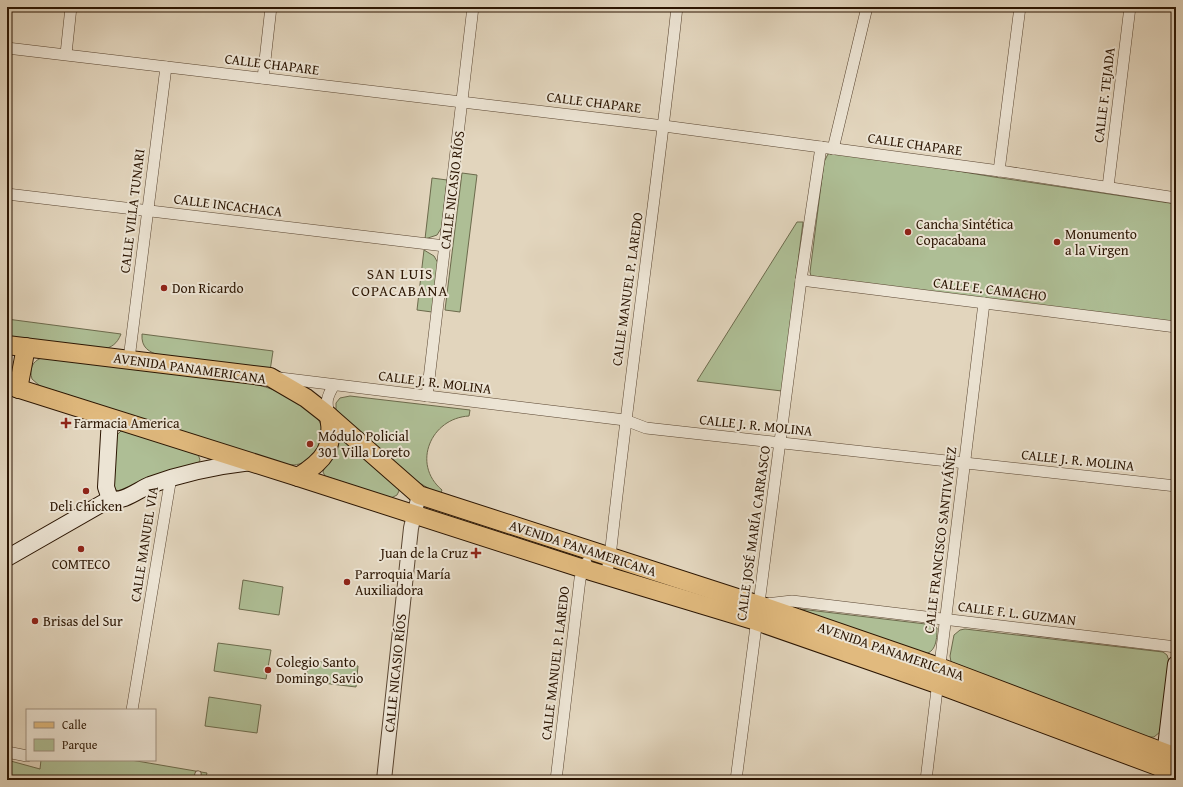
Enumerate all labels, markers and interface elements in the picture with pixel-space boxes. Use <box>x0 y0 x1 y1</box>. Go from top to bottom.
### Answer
street label: CALLE F. TEJADA <box>1088 46 1120 144</box>
street label: CALLE CHAPARE <box>224 48 320 80</box>
street label: CALLE CHAPARE <box>546 86 642 118</box>
street label: CALLE CHAPARE <box>866 127 964 161</box>
street label: CALLE NICASIO RÍOS <box>435 130 469 250</box>
street label: CALLE VILLA TUNARI <box>114 148 150 274</box>
street label: CALLE INCACHACA <box>173 188 284 222</box>
street label: CALLE MANUEL P. LAREDO <box>606 211 648 367</box>
place label: Cancha Sintética Copacabana <box>916 214 1014 250</box>
place label: Monumento a la Virgen <box>1065 224 1137 260</box>
marker: Cancha Sintética Copacabana <box>903 227 913 237</box>
marker: Monumento a la Virgen <box>1052 237 1062 247</box>
district label: SAN LUIS COPACABANA <box>352 263 448 301</box>
street label: CALLE E. CAMACHO <box>932 272 1048 306</box>
place label: Don Ricardo <box>172 278 244 298</box>
marker: Don Ricardo <box>159 283 169 293</box>
street label: AVENIDA PANAMERICANA <box>112 347 268 389</box>
street label: CALLE J. R. MOLINA <box>377 365 493 399</box>
street label: CALLE J. R. MOLINA <box>698 409 814 441</box>
place label: Farmacia America <box>74 413 180 433</box>
marker: Farmacia America <box>61 418 71 428</box>
place label: Módulo Policial 301 Villa Loreto <box>318 426 410 462</box>
marker: Módulo Policial 301 Villa Loreto <box>305 439 315 449</box>
street label: CALLE JOSÉ MARÍA CARRASCO <box>731 444 775 622</box>
street label: CALLE J. R. MOLINA <box>1020 444 1136 476</box>
street label: CALLE FRANCISCO SANTIVÁÑEZ <box>919 446 961 634</box>
street label: CALLE MANUEL VIA <box>125 484 163 603</box>
marker: Deli Chicken <box>81 486 91 496</box>
place label: Deli Chicken <box>50 496 122 516</box>
street label: AVENIDA PANAMERICANA <box>507 515 660 581</box>
place label: Juan de la Cruz <box>379 543 468 563</box>
marker: COMTECO <box>76 544 86 554</box>
marker: Juan de la Cruz <box>471 548 481 558</box>
place label: COMTECO <box>52 554 110 574</box>
place label: Parroquia María Auxiliadora <box>355 564 451 600</box>
marker: Parroquia María Auxiliadora <box>342 577 352 587</box>
street label: CALLE MANUEL P. LAREDO <box>536 585 574 741</box>
street label: CALLE F. L. GUZMAN <box>957 596 1077 630</box>
place label: Brisas del Sur <box>43 611 123 631</box>
street label: CALLE NICASIO RÍOS <box>379 613 411 733</box>
marker: Brisas del Sur <box>30 616 40 626</box>
street label: AVENIDA PANAMERICANA <box>815 616 967 686</box>
place label: Colegio Santo Domingo Savio <box>276 652 363 688</box>
marker: Colegio Santo Domingo Savio <box>263 665 273 675</box>
legend <box>26 709 156 761</box>
text: Calle <box>62 716 87 733</box>
text: Parque <box>62 736 98 753</box>

